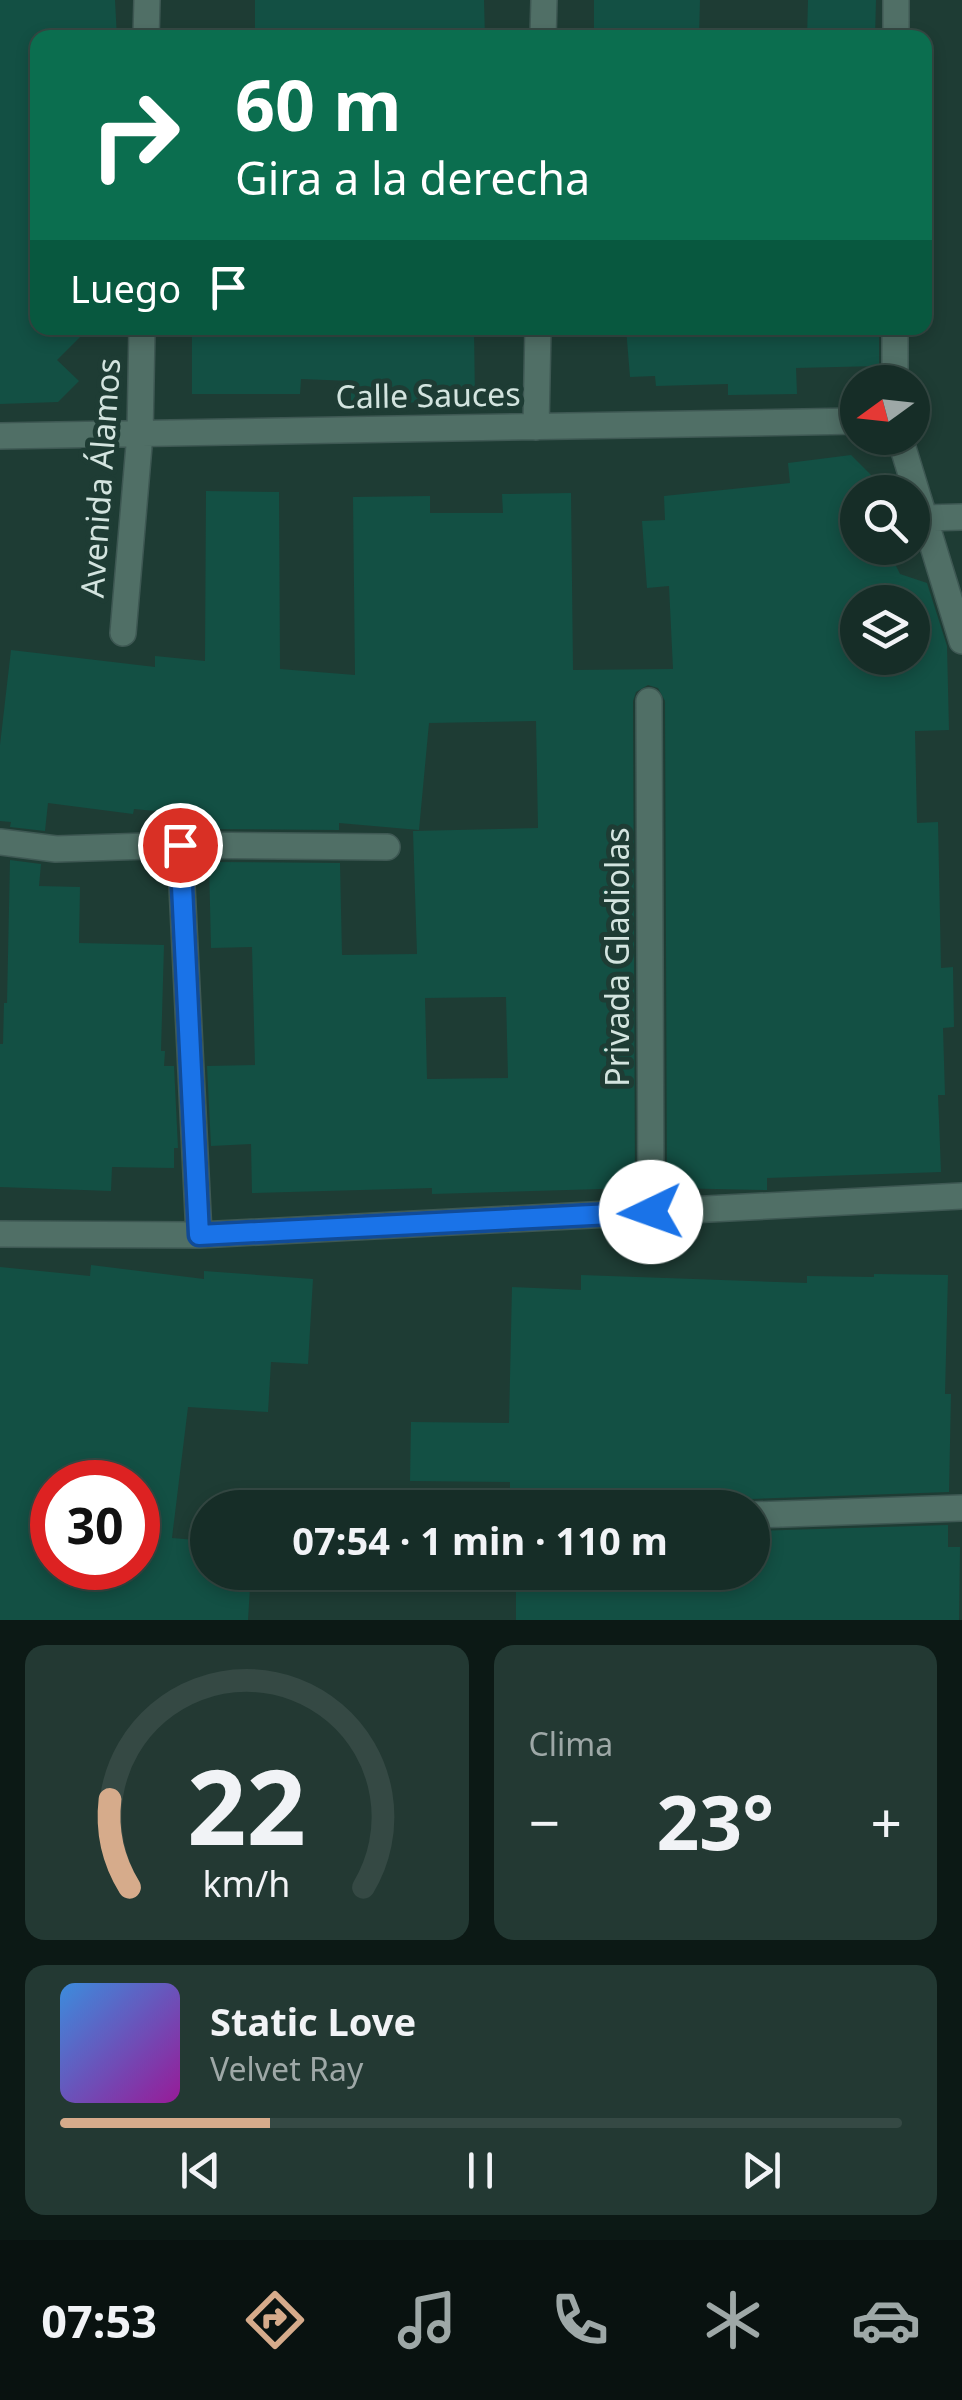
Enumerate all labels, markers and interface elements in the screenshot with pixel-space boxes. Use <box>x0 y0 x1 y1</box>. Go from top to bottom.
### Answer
text: 60 m <box>235 56 402 152</box>
icon: right <box>70 70 200 200</box>
text: Gira a la derecha <box>235 147 590 208</box>
icon: arrive <box>201 260 256 315</box>
text: Luego <box>70 262 181 314</box>
street label: Avenida Álamos <box>70 357 129 599</box>
north arrow <box>840 365 930 455</box>
map controls <box>840 365 930 675</box>
street label: Calle Sauces <box>335 371 521 418</box>
button: search <box>840 475 930 565</box>
button: layers <box>840 585 930 675</box>
pin <box>138 803 223 888</box>
icon: arrive <box>153 818 208 873</box>
street label: Privada Gladiolas <box>595 827 638 1087</box>
position arrow <box>599 1160 703 1264</box>
speed limit sign: 30 <box>30 1460 160 1590</box>
text: 07:54 · 1 min · 110 m <box>292 1514 668 1566</box>
text: Clima <box>529 1722 613 1765</box>
text: 22 <box>187 1734 306 1875</box>
text: 23° <box>656 1770 774 1872</box>
text: − <box>529 1784 560 1859</box>
text: + <box>871 1784 902 1859</box>
text: km/h <box>203 1859 291 1907</box>
text: Static Love <box>210 1995 416 2047</box>
text: Velvet Ray <box>210 2047 363 2090</box>
icon: previous <box>173 2143 228 2198</box>
icon: pause <box>453 2143 508 2198</box>
icon: next <box>734 2143 789 2198</box>
icon: directions <box>240 2285 310 2355</box>
icon: music <box>392 2285 462 2355</box>
icon: phone <box>545 2285 615 2355</box>
icon: climate <box>698 2285 768 2355</box>
icon: car <box>851 2285 921 2355</box>
text: 07:53 <box>41 2290 157 2351</box>

